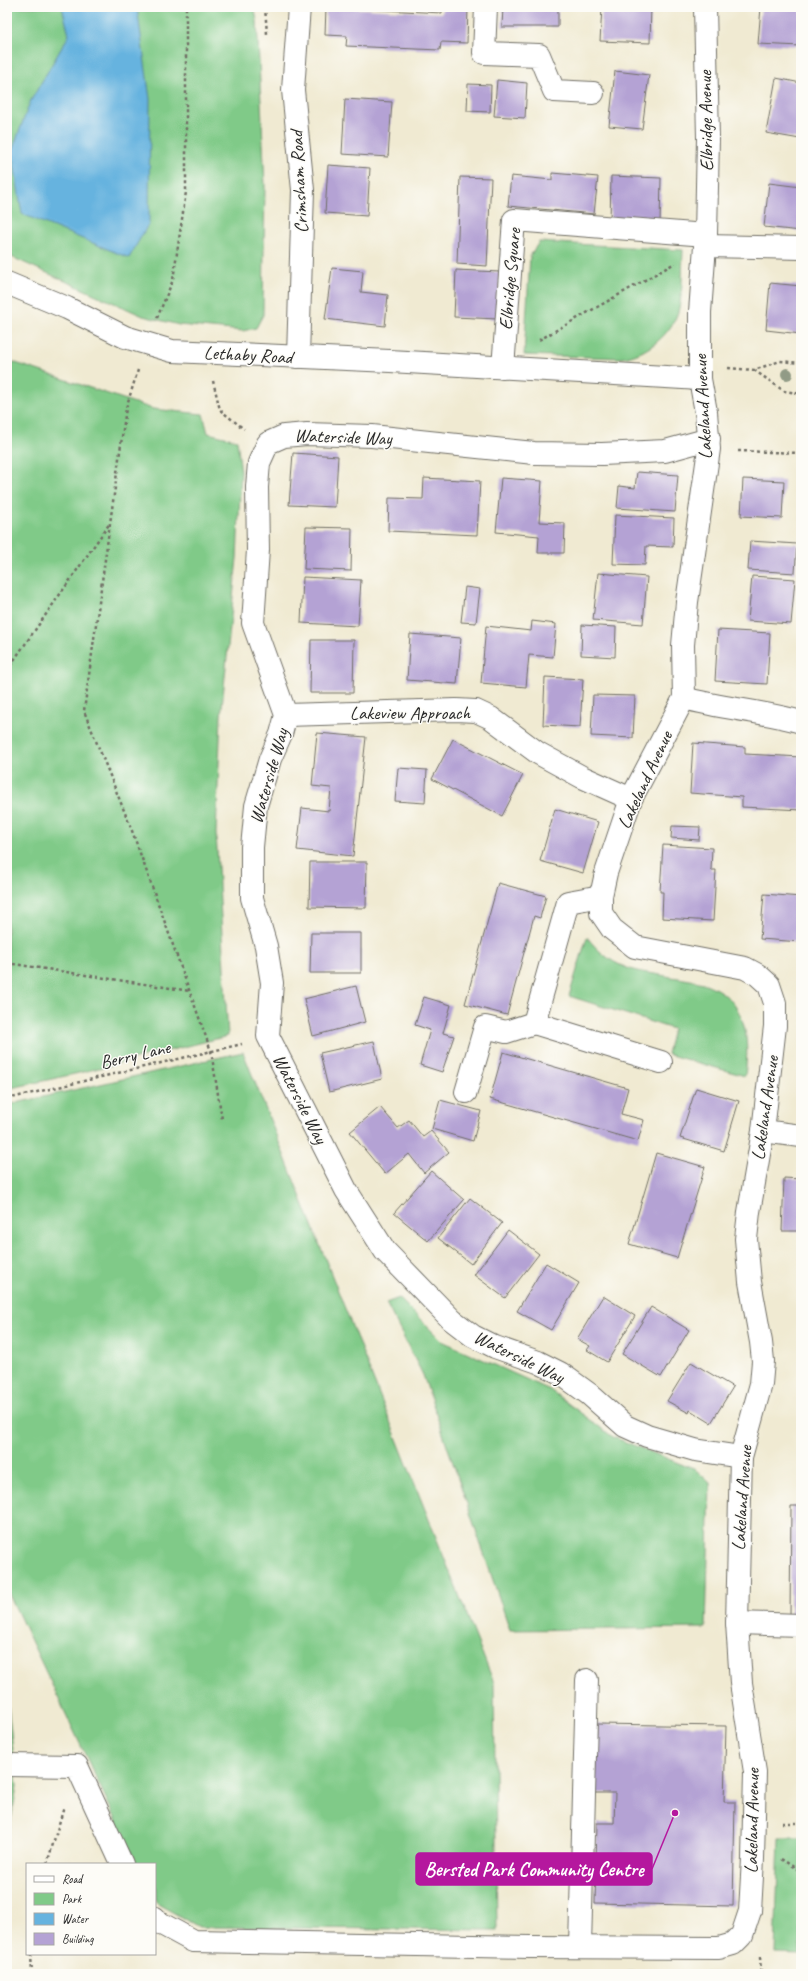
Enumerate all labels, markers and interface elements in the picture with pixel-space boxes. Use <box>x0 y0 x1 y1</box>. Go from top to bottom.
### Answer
street label: Elbridge Avenue <box>693 69 719 171</box>
street label: Crimsham Road <box>284 128 314 234</box>
street label: Elbridge Square <box>494 226 527 331</box>
street label: Lethaby Road <box>203 341 296 369</box>
street label: Lakeland Avenue <box>688 352 718 460</box>
street label: Waterside Way <box>294 423 394 451</box>
street label: Lakeview Approach <box>350 701 472 725</box>
street label: Waterside Way <box>244 724 294 826</box>
street label: Lakeland Avenue <box>612 726 679 833</box>
street label: Berry Lane <box>98 1035 174 1075</box>
street label: Waterside Way <box>267 1050 333 1149</box>
street label: Lakeland Avenue <box>746 1053 784 1162</box>
street label: Waterside Way <box>470 1325 569 1390</box>
street label: Lakeland Avenue <box>726 1443 758 1551</box>
street label: Lakeland Avenue <box>739 1767 765 1874</box>
callout: Bersted Park Community Centre <box>416 1853 652 1885</box>
text: Bersted Park Community Centre <box>424 1857 645 1883</box>
legend <box>26 1863 156 1955</box>
text: Road <box>62 1871 84 1887</box>
text: Park <box>62 1891 83 1907</box>
text: Water <box>62 1911 90 1927</box>
text: Building <box>62 1931 94 1947</box>

